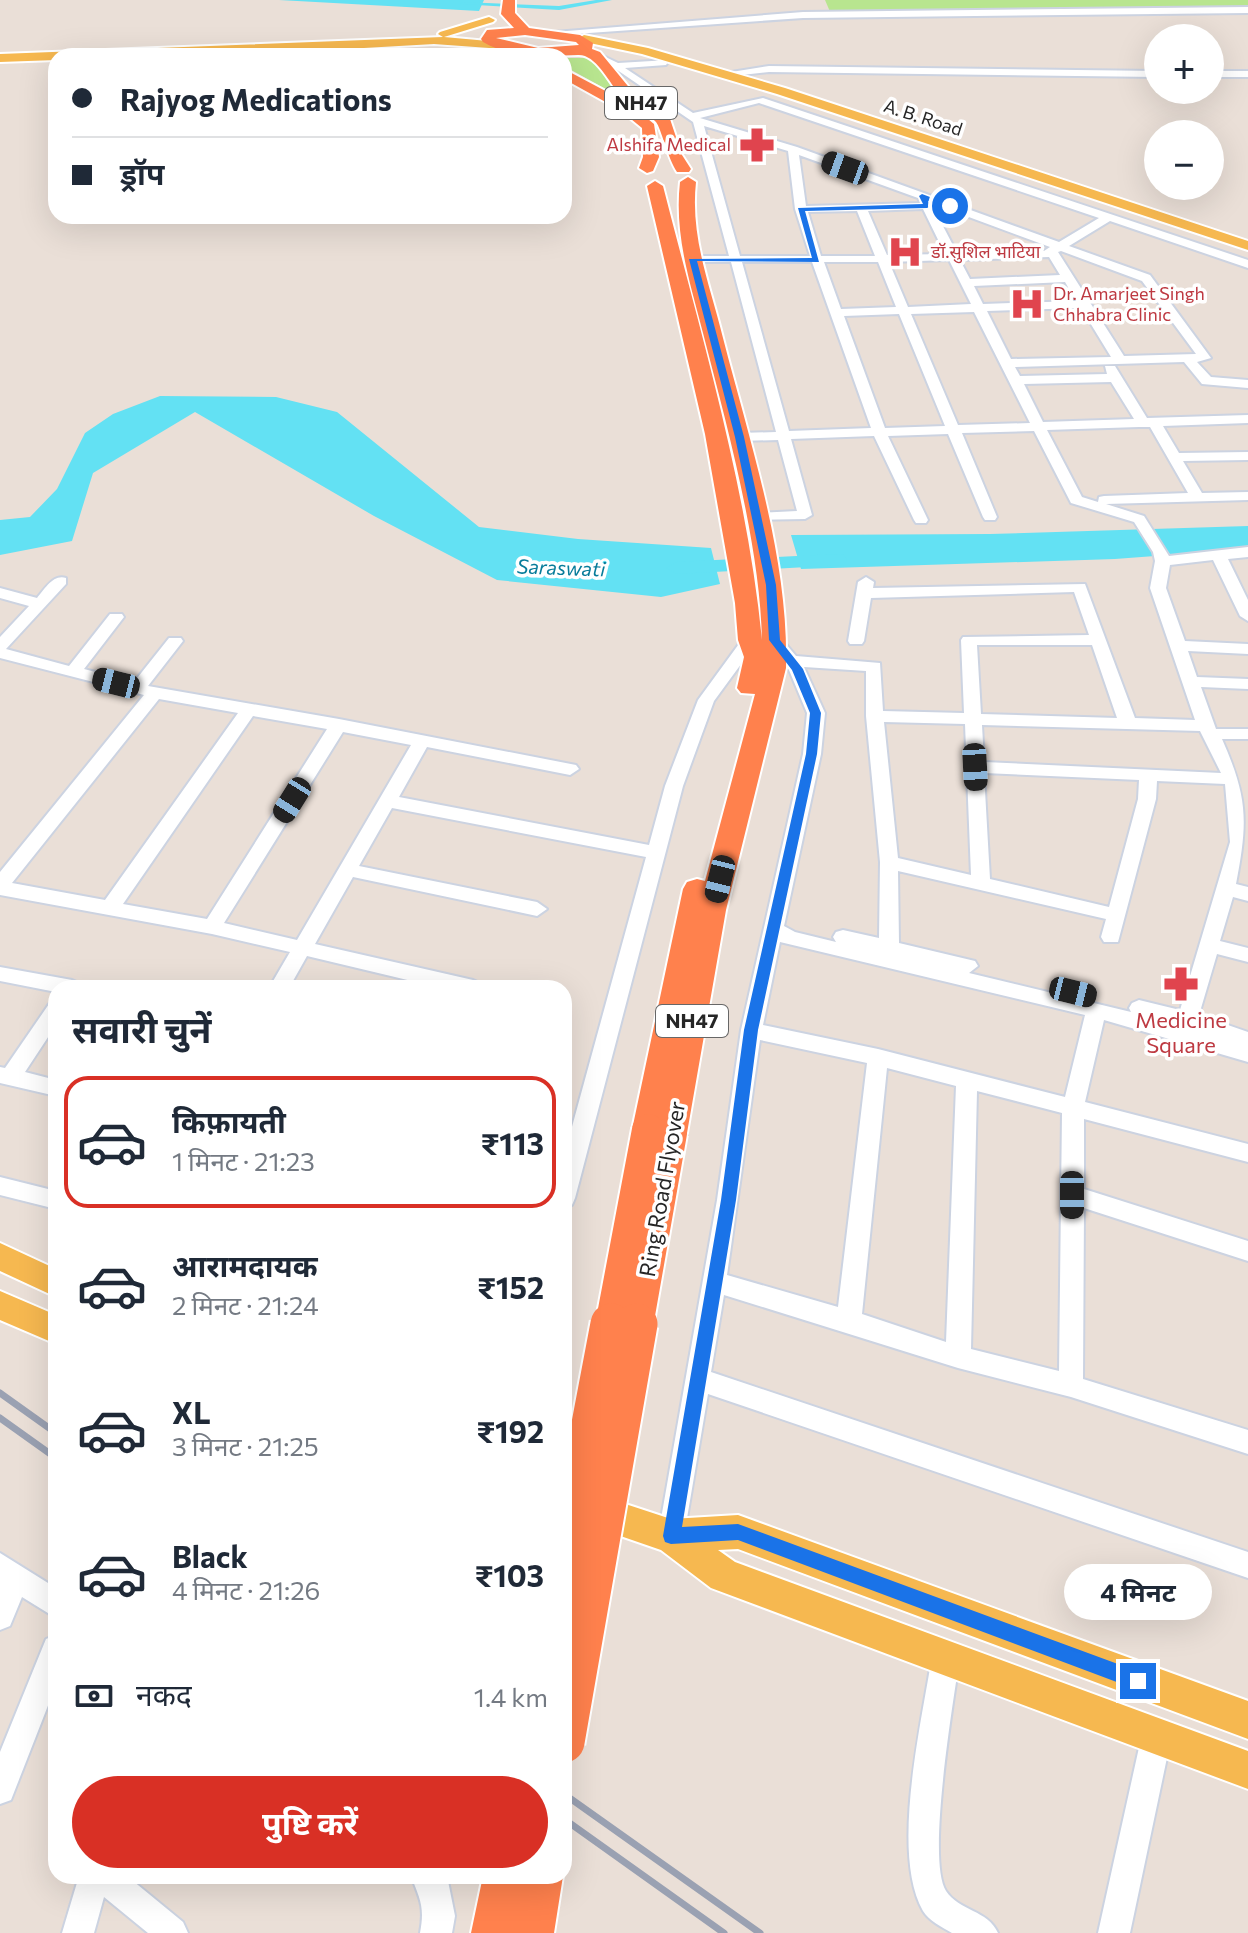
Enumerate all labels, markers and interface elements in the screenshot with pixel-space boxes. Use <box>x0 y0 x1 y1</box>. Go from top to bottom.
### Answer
map controls <box>1144 24 1224 200</box>
button: + <box>1144 24 1224 104</box>
text: Rajyog Medications <box>120 80 392 117</box>
road number: NH47 <box>605 87 677 119</box>
street label: A. B. Road <box>881 94 965 140</box>
button: − <box>1144 120 1224 200</box>
pharmacy icon: Alshifa Medical <box>738 126 776 164</box>
place label: Alshifa Medical <box>606 133 731 155</box>
car <box>818 149 872 187</box>
text: ड्रॉप <box>120 154 164 191</box>
route start <box>932 188 968 224</box>
hospital icon: डॉ.सुशिल भाटिया <box>886 233 924 271</box>
place label: डॉ.सुशिल भाटिया <box>930 240 1041 264</box>
place label: Dr. Amarjeet Singh Chhabra Clinic <box>1053 282 1205 325</box>
hospital icon: Dr. Amarjeet Singh Chhabra Clinic <box>1008 285 1046 323</box>
water label: Saraswati <box>516 553 607 581</box>
car <box>90 666 142 700</box>
car <box>962 742 988 792</box>
car <box>269 773 315 827</box>
car <box>703 853 737 905</box>
pharmacy icon: Medicine Square <box>1162 965 1200 1003</box>
car <box>1047 975 1099 1009</box>
road number: NH47 <box>656 1005 728 1037</box>
text: सवारी चुनें <box>72 1006 211 1050</box>
place label: Medicine Square <box>1135 1006 1227 1058</box>
street label: Ring Road Flyover <box>633 1099 690 1279</box>
text: किफ़ायती <box>172 1102 286 1139</box>
icon: car <box>76 1106 148 1178</box>
text: ₹113 <box>481 1124 544 1161</box>
text: 1 मिनट · 21:23 <box>172 1145 315 1176</box>
car <box>1060 1171 1084 1219</box>
text: आरामदायक <box>172 1246 318 1283</box>
icon: car <box>76 1250 148 1322</box>
text: ₹152 <box>477 1268 544 1305</box>
text: 2 मिनट · 21:24 <box>172 1289 319 1320</box>
text: XL <box>172 1393 211 1430</box>
icon: car <box>76 1394 148 1466</box>
text: ₹192 <box>476 1412 544 1449</box>
text: 3 मिनट · 21:25 <box>172 1430 319 1461</box>
text: Black <box>172 1537 248 1574</box>
icon: car <box>76 1538 148 1610</box>
text: ₹103 <box>475 1556 544 1593</box>
callout: 4 मिनट <box>1064 1565 1212 1621</box>
text: 4 मिनट · 21:26 <box>172 1574 320 1605</box>
text: 4 मिनट <box>1100 1576 1176 1607</box>
route end <box>1120 1663 1156 1699</box>
icon: cash <box>72 1674 116 1718</box>
text: नकद <box>136 1675 192 1712</box>
text: 1.4 km <box>474 1681 548 1712</box>
button: पुष्टि करें <box>72 1776 548 1868</box>

